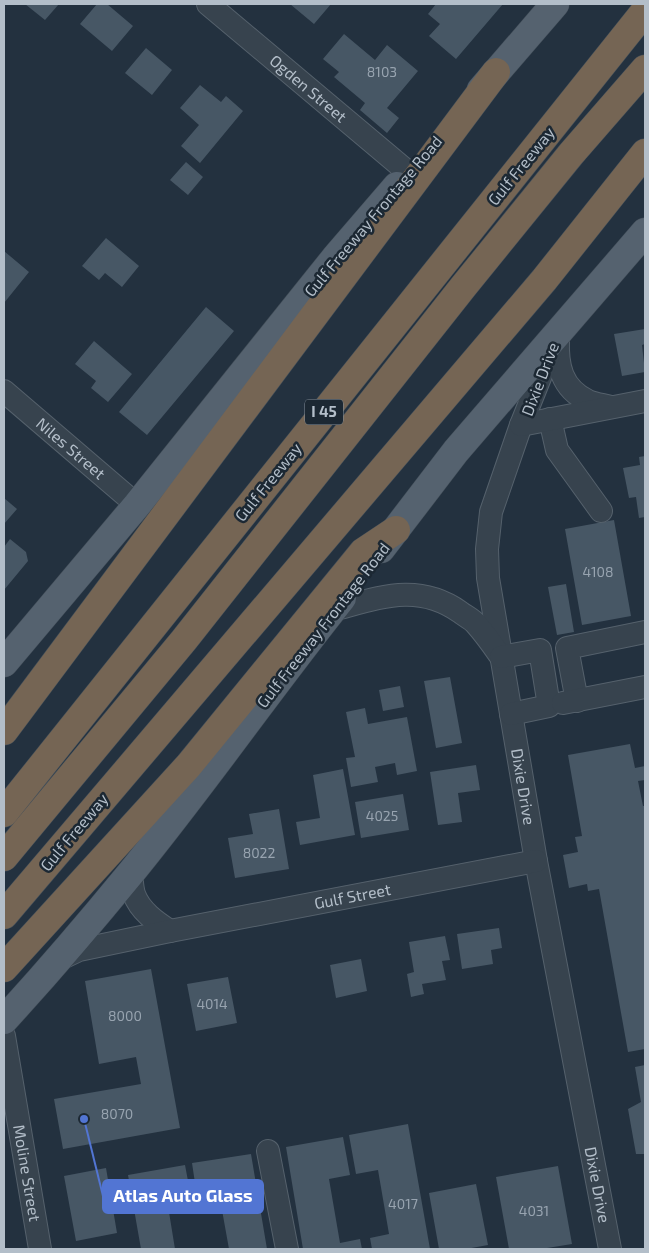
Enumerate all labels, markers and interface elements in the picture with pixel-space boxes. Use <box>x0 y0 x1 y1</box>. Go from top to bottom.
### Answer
street label: Ogden Street <box>266 50 351 126</box>
house number: 8103 <box>367 63 397 80</box>
street label: Gulf Freeway <box>483 122 558 209</box>
street label: Gulf Freeway Frontage Road <box>300 131 446 300</box>
street label: Dixie Drive <box>517 339 562 418</box>
road number: I 45 <box>305 400 343 424</box>
street label: Niles Street <box>33 413 110 483</box>
street label: Gulf Freeway <box>230 438 305 525</box>
street label: Gulf Freeway Frontage Road <box>252 538 393 711</box>
house number: 4108 <box>582 563 614 580</box>
street label: Dixie Drive <box>508 747 540 826</box>
street label: Gulf Freeway <box>36 789 112 874</box>
house number: 4025 <box>366 807 398 824</box>
house number: 8022 <box>243 844 275 861</box>
street label: Gulf Street <box>312 879 392 912</box>
house number: 4014 <box>196 995 228 1012</box>
house number: 8000 <box>108 1007 142 1024</box>
house number: 8070 <box>101 1105 133 1122</box>
street label: Moline Street <box>10 1123 45 1223</box>
street label: Dixie Drive <box>582 1145 615 1224</box>
callout: Atlas Auto Glass <box>103 1180 263 1213</box>
text: Atlas Auto Glass <box>113 1184 253 1206</box>
house number: 4017 <box>388 1195 418 1212</box>
house number: 4031 <box>519 1202 549 1219</box>

